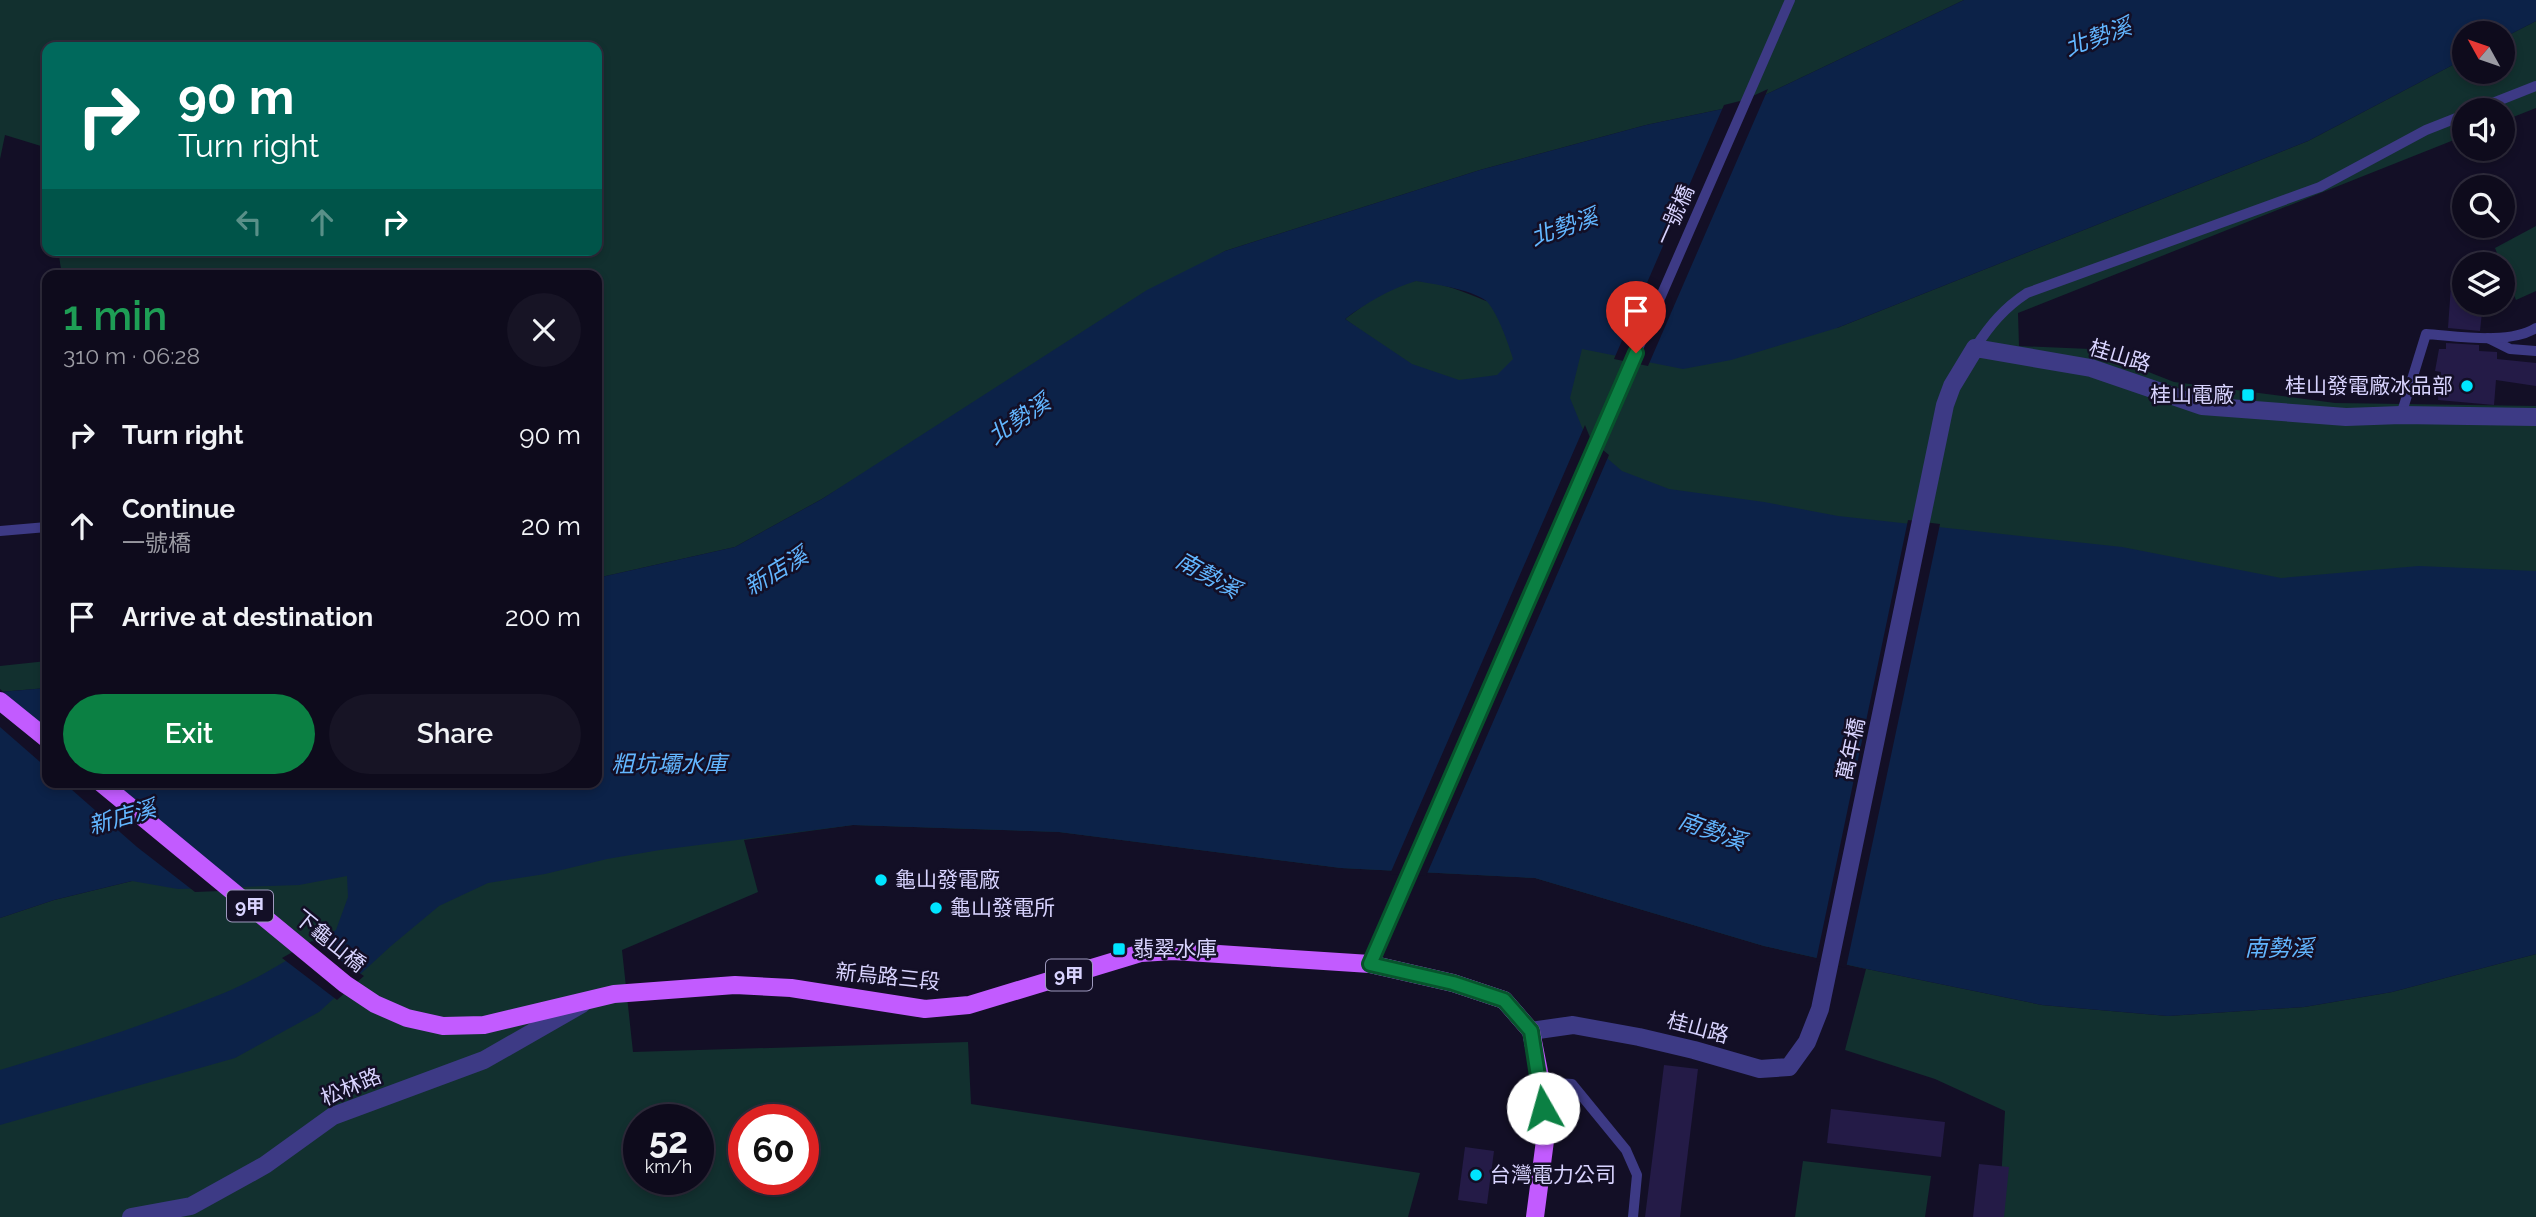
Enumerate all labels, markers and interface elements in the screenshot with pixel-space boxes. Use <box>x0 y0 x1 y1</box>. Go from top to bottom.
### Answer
water label: 北勢溪 <box>2061 11 2138 61</box>
north arrow <box>2452 21 2515 84</box>
map controls <box>2452 21 2515 315</box>
text: 90 m <box>178 68 294 125</box>
icon: right <box>63 70 154 161</box>
button: sound <box>2452 98 2515 161</box>
text: Turn right <box>178 127 319 164</box>
button: search <box>2452 175 2515 238</box>
street label: 一號橋 <box>1650 181 1699 249</box>
water label: 北勢溪 <box>1527 202 1604 251</box>
icon: left <box>230 203 268 241</box>
icon: ahead <box>303 203 341 241</box>
icon: right <box>376 203 414 241</box>
button: layers <box>2452 252 2515 315</box>
pin <box>1606 281 1666 353</box>
text: 1 min <box>63 291 167 340</box>
icon: arrive <box>1617 292 1655 330</box>
button: close <box>507 293 581 367</box>
street label: 桂山路 <box>2086 334 2154 377</box>
text: 310 m · 06:28 <box>63 342 200 369</box>
place label: 桂山發電廠冰品部 <box>2285 373 2453 398</box>
marker: 桂山發電廠冰品部 <box>2459 378 2475 394</box>
place label: 桂山電廠 <box>2150 382 2234 407</box>
water label: 北勢溪 <box>983 386 1057 449</box>
marker: 桂山電廠 <box>2240 387 2256 403</box>
icon: right <box>63 416 101 454</box>
text: Turn right <box>122 420 243 450</box>
text: 90 m <box>519 420 581 450</box>
text: Continue <box>122 494 235 524</box>
icon: ahead <box>63 507 101 545</box>
text: 20 m <box>521 511 581 541</box>
text: 一號橋 <box>122 529 191 556</box>
water label: 新店溪 <box>739 540 815 600</box>
water label: 南勢溪 <box>1172 546 1248 605</box>
icon: arrive <box>63 598 101 636</box>
text: Arrive at destination <box>122 602 373 632</box>
text: 200 m <box>505 602 581 632</box>
button: Exit <box>63 694 315 774</box>
button: Share <box>329 694 581 774</box>
street label: 萬年橋 <box>1832 715 1869 782</box>
water label: 粗坑壩水庫 <box>612 750 731 777</box>
water label: 新店溪 <box>85 793 162 839</box>
water label: 南勢溪 <box>1675 806 1752 856</box>
place label: 龜山發電廠 <box>895 867 1000 892</box>
marker: 龜山發電廠 <box>873 872 889 888</box>
road number: 9甲 <box>227 890 273 922</box>
place label: 龜山發電所 <box>950 895 1055 920</box>
marker: 龜山發電所 <box>928 900 944 916</box>
street label: 下龜山橋 <box>290 904 371 977</box>
water label: 南勢溪 <box>2245 934 2317 961</box>
place label: 翡翠水庫 <box>1133 936 1217 961</box>
marker: 翡翠水庫 <box>1111 941 1127 957</box>
street label: 新烏路三段 <box>835 959 942 994</box>
road number: 9甲 <box>1046 959 1092 990</box>
street label: 桂山路 <box>1664 1007 1732 1048</box>
street label: 松林路 <box>317 1063 385 1110</box>
position arrow <box>1506 1071 1580 1145</box>
speed limit sign: 60 <box>728 1104 819 1195</box>
text: 52 <box>649 1120 688 1161</box>
text: km/h <box>645 1156 692 1177</box>
place label: 台灣電力公司 <box>1490 1162 1616 1187</box>
marker: 台灣電力公司 <box>1468 1167 1484 1183</box>

